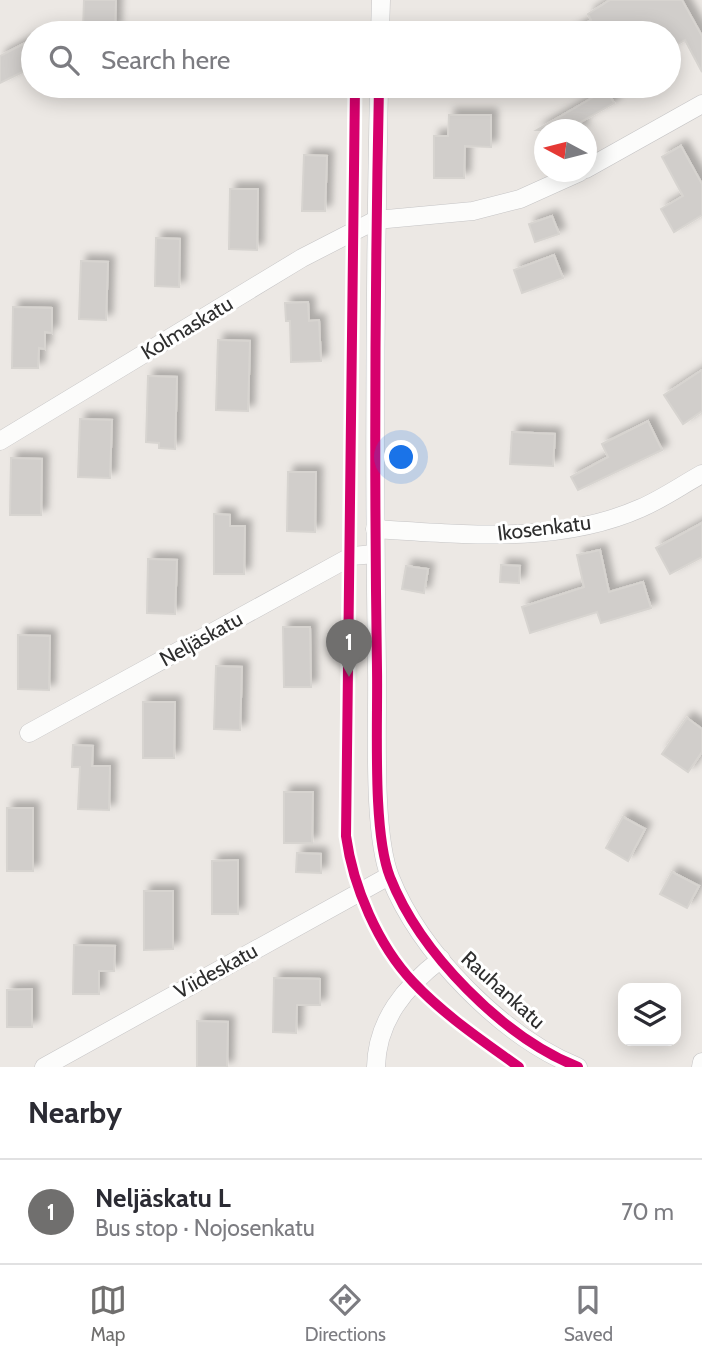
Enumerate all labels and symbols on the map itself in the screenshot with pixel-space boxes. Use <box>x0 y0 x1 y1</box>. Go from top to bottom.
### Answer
north arrow <box>534 119 597 182</box>
street label: Kolmaskatu <box>137 291 237 365</box>
your location <box>384 440 418 474</box>
street label: Ikosenkatu <box>496 509 592 546</box>
street label: Neljäskatu <box>155 606 247 672</box>
pin: 1 <box>326 619 372 677</box>
street label: Viideskatu <box>170 938 262 1004</box>
street label: Rauhankatu <box>456 946 550 1034</box>

